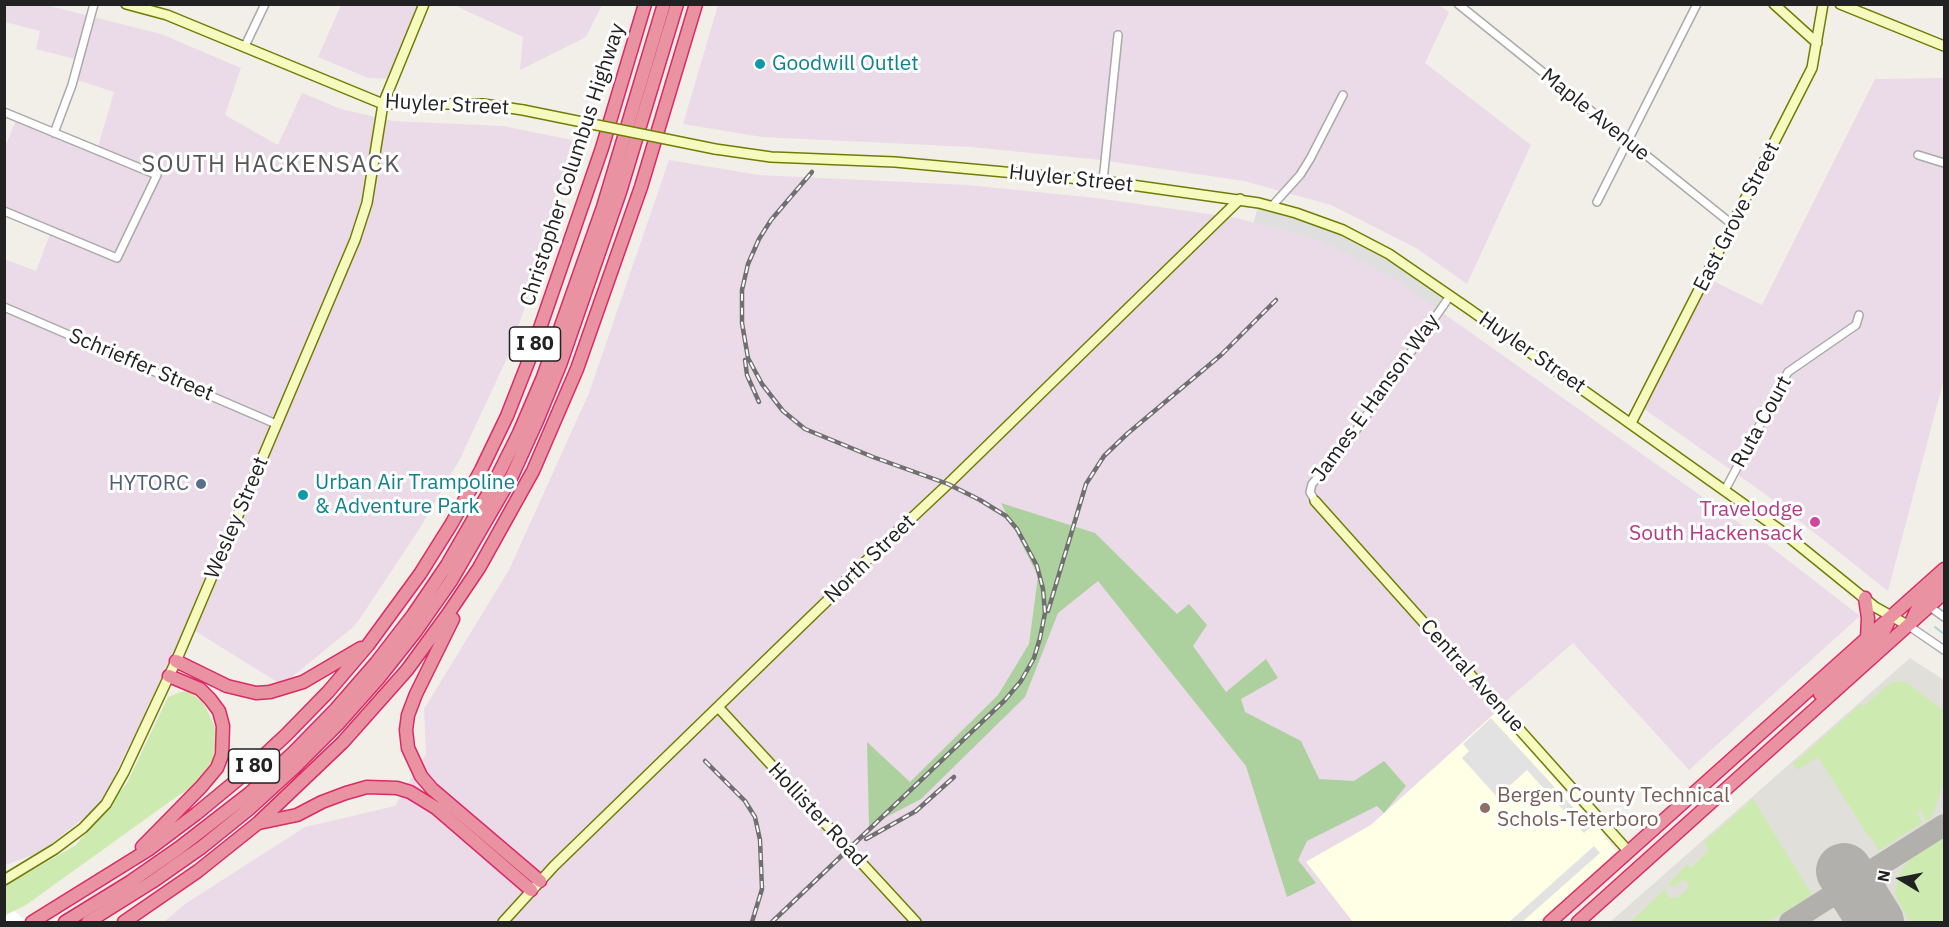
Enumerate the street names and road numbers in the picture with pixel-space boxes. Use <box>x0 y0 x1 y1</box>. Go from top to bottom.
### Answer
street label: Christopher Columbus Highway <box>515 20 631 310</box>
street label: Maple Avenue <box>1535 63 1655 167</box>
street label: Huyler Street <box>384 89 510 121</box>
street label: East Grove Street <box>1689 138 1785 296</box>
street label: Huyler Street <box>1008 160 1134 198</box>
street label: Huyler Street <box>1474 307 1590 399</box>
street label: James E Hanson Way <box>1307 309 1445 487</box>
street label: Schrieffer Street <box>65 323 217 407</box>
road number: I 80 <box>510 327 560 361</box>
street label: Ruta Court <box>1727 372 1797 472</box>
street label: Wesley Street <box>200 453 274 583</box>
street label: North Street <box>819 510 921 608</box>
street label: Central Avenue <box>1415 614 1529 738</box>
road number: I 80 <box>228 749 280 783</box>
street label: Hollister Road <box>762 758 872 872</box>

